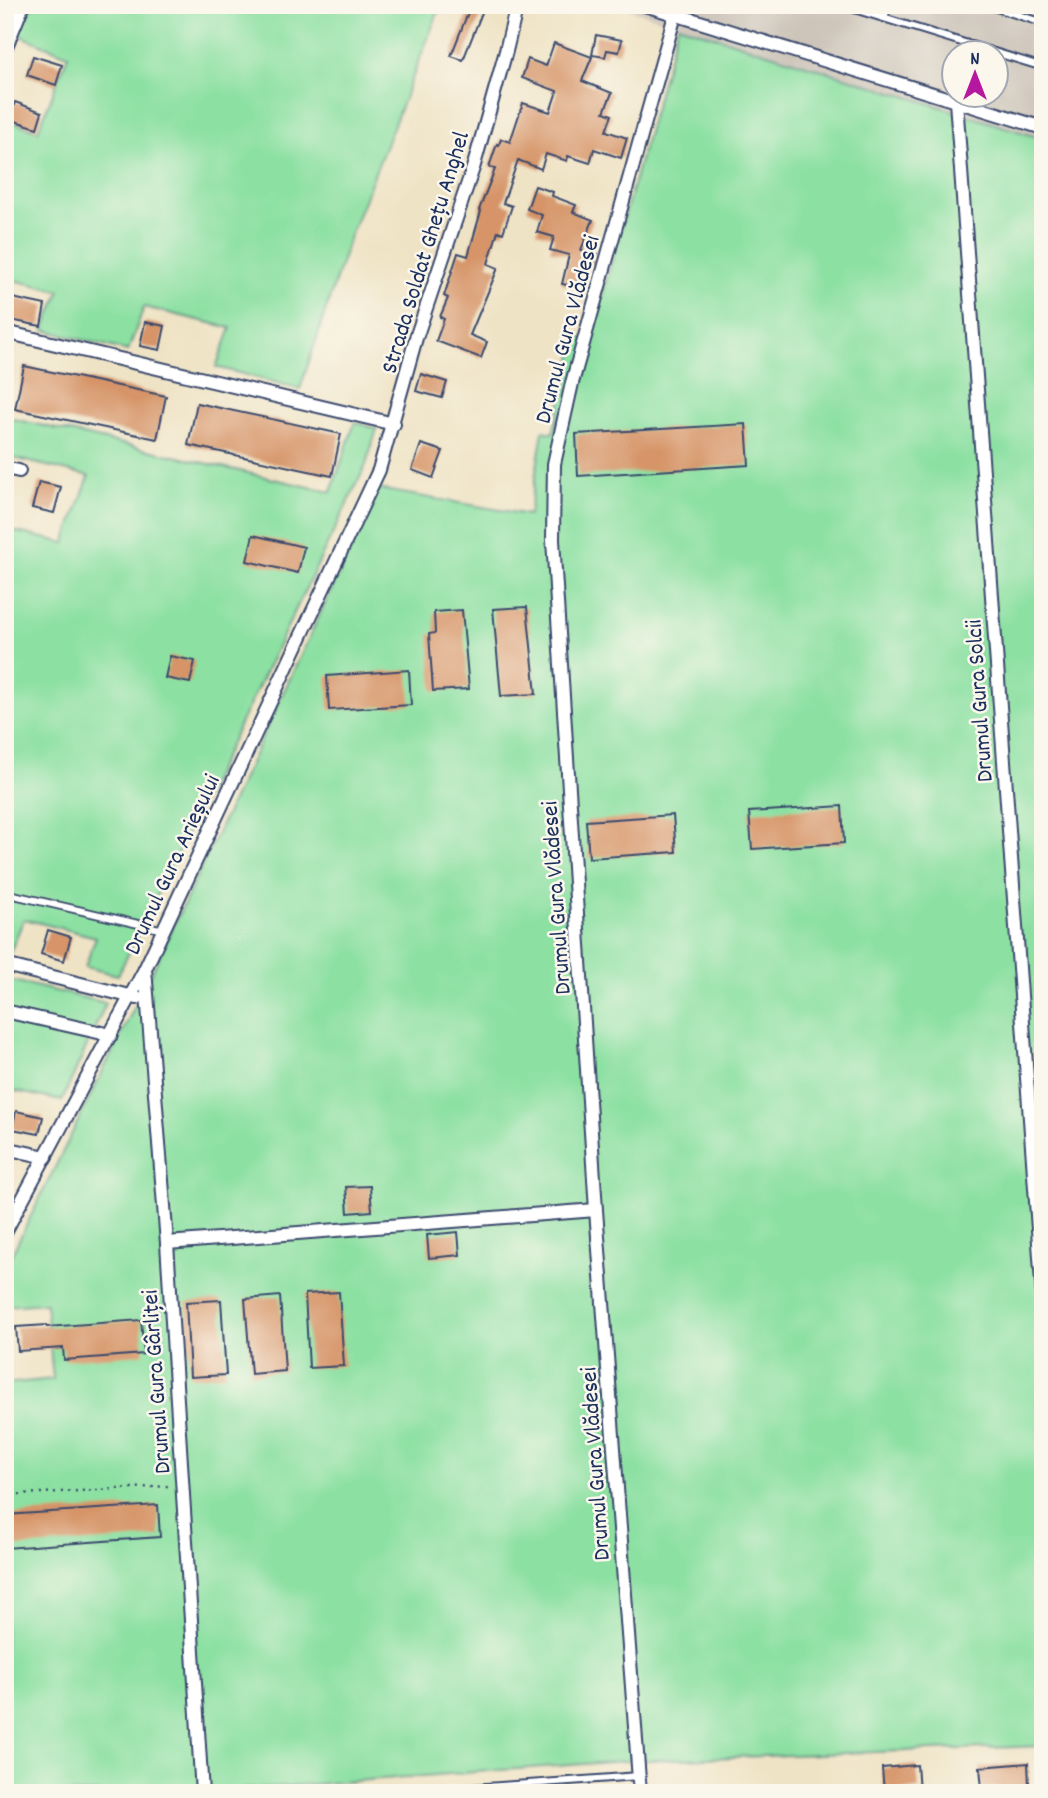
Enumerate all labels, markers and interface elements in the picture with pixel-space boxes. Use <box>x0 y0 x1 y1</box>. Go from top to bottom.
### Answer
north arrow <box>940 38 1010 108</box>
text: N <box>970 47 980 74</box>
street label: Strada Soldat Ghețu Anghel <box>374 127 480 378</box>
street label: Drumul Gura Vlădesei <box>527 232 610 428</box>
street label: Drumul Gura Solcii <box>958 618 1004 783</box>
street label: Drumul Gura Arieșului <box>117 769 230 961</box>
street label: Drumul Gura Vlădesei <box>534 800 582 996</box>
street label: Drumul Gura Gârliței <box>135 1288 181 1475</box>
street label: Drumul Gura Vlădesei <box>573 1366 621 1562</box>

